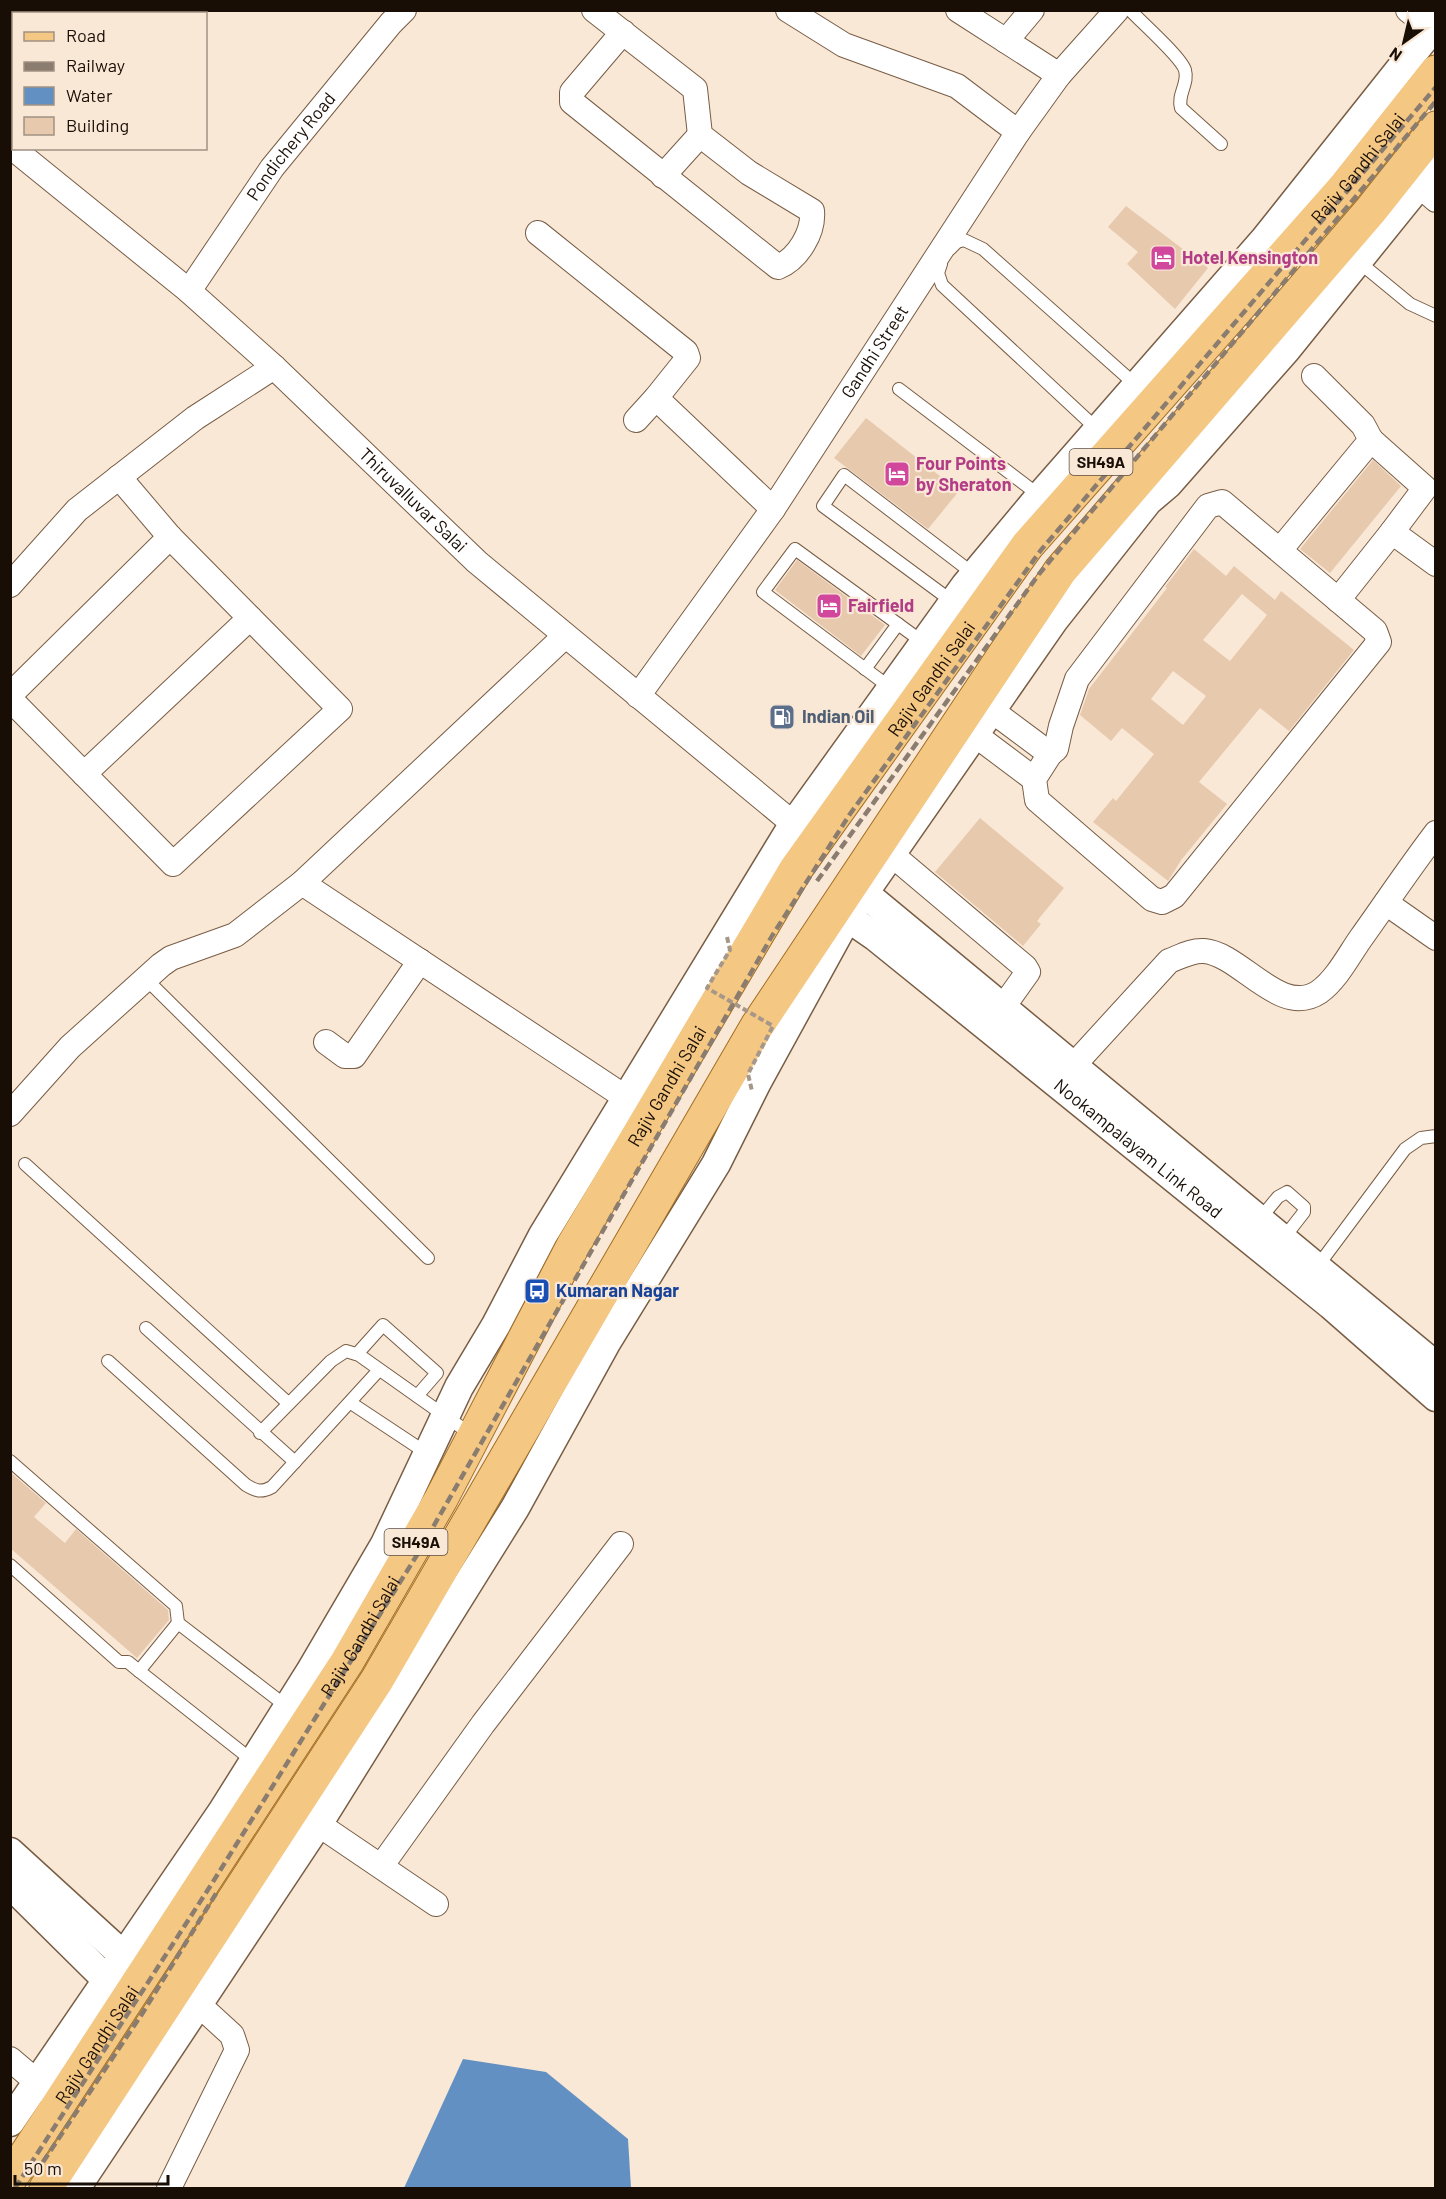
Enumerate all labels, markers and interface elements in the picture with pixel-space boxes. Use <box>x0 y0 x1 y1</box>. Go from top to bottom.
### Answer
legend <box>12 12 207 150</box>
north arrow <box>1374 12 1434 72</box>
text: Road <box>66 24 106 46</box>
text: N <box>1386 44 1405 66</box>
text: Railway <box>66 54 125 76</box>
text: Water <box>66 84 113 106</box>
street label: Pondichery Road <box>241 87 340 204</box>
street label: Rajiv Gandhi Salai <box>1306 108 1409 228</box>
text: Building <box>66 114 129 136</box>
hotel icon: Hotel Kensington <box>1148 243 1178 273</box>
place label: Hotel Kensington <box>1182 246 1318 268</box>
street label: Gandhi Street <box>836 301 913 402</box>
street label: Thiruvalluvar Salai <box>355 443 472 557</box>
road number: SH49A <box>1070 449 1132 475</box>
place label: Four Points by Sheraton <box>916 452 1011 495</box>
hotel icon: Four Points by Sheraton <box>882 459 912 489</box>
hotel icon: Fairfield <box>814 591 844 621</box>
place label: Fairfield <box>848 594 914 616</box>
street label: Rajiv Gandhi Salai <box>882 617 980 741</box>
fuel station icon: Indian Oil <box>767 702 797 732</box>
place label: Indian Oil <box>802 705 874 727</box>
street label: Rajiv Gandhi Salai <box>622 1022 711 1150</box>
street label: Nookampalayam Link Road <box>1050 1074 1227 1223</box>
bus stop icon: Kumaran Nagar <box>522 1276 552 1306</box>
place label: Kumaran Nagar <box>556 1279 679 1301</box>
road number: SH49A <box>384 1529 448 1555</box>
street label: Rajiv Gandhi Salai <box>315 1572 404 1700</box>
street label: Rajiv Gandhi Salai <box>50 1981 143 2108</box>
scale bar <box>15 2148 168 2186</box>
text: 50 m <box>24 2157 62 2179</box>

